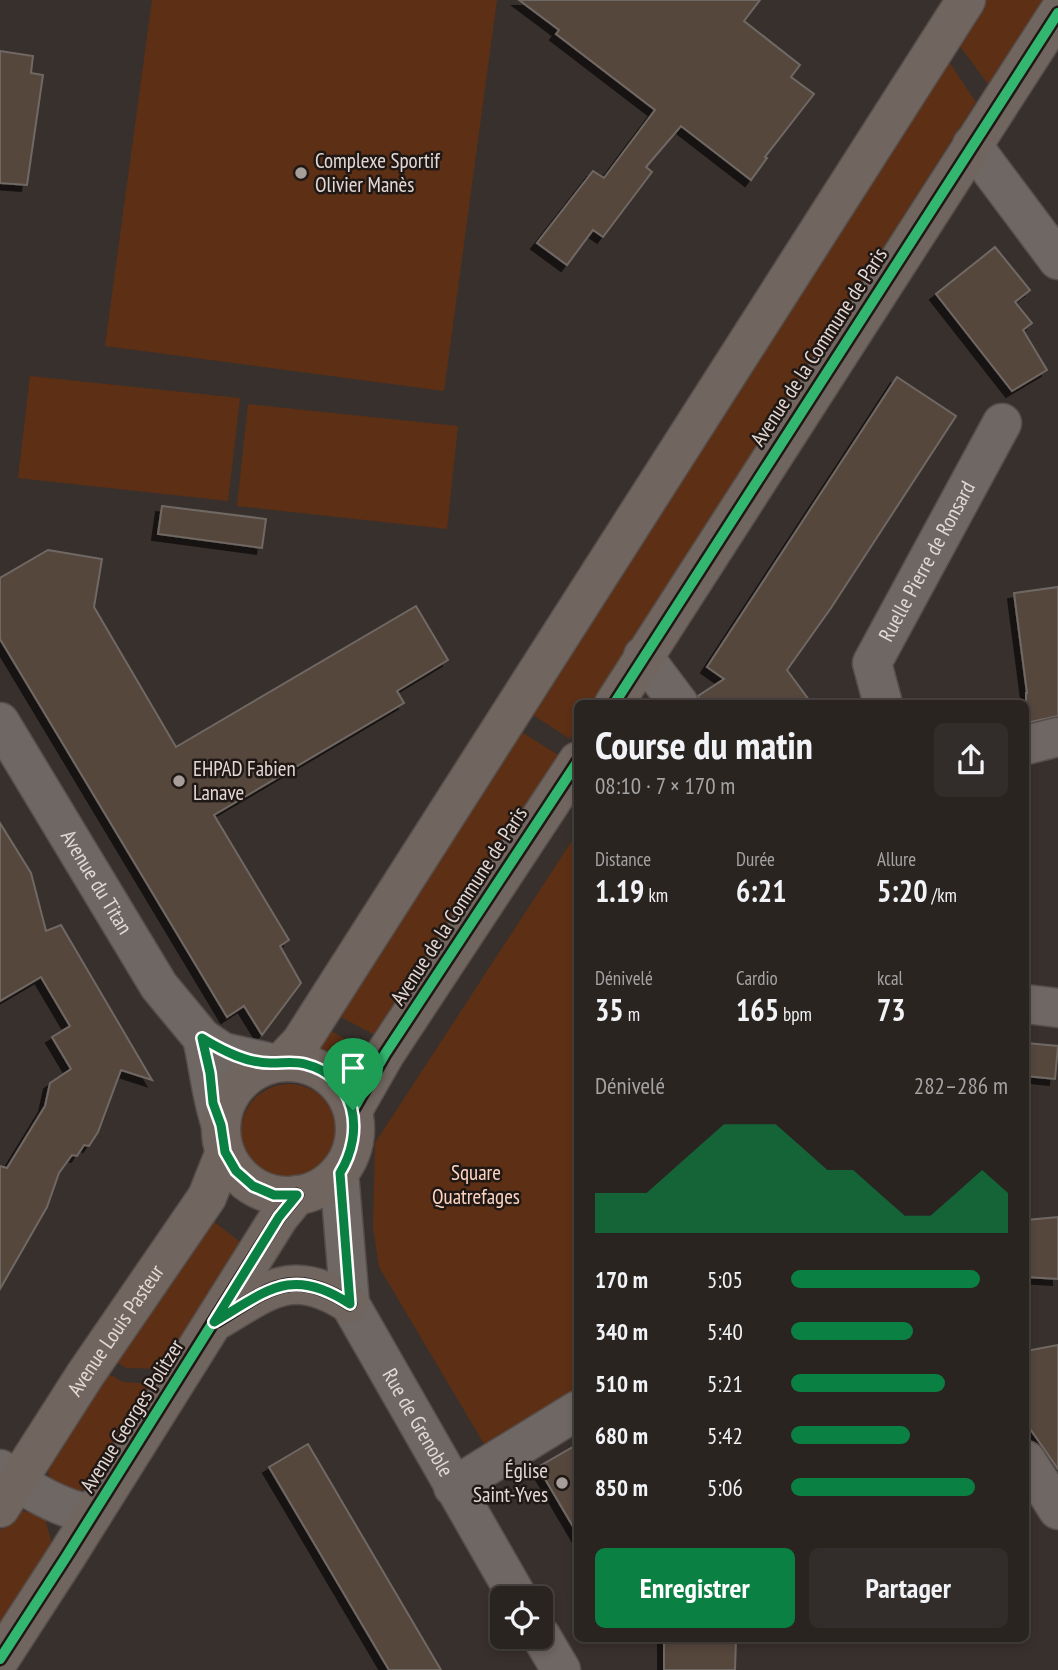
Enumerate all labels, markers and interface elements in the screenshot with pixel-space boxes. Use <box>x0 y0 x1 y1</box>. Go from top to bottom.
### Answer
place label: Complexe Sportif Olivier Manès <box>315 147 440 198</box>
marker: Complexe Sportif Olivier Manès <box>293 165 309 181</box>
street label: Avenue de la Commune de Paris <box>744 242 893 451</box>
street label: Ruelle Pierre de Ronsard <box>872 476 981 646</box>
text: Course du matin <box>595 720 813 769</box>
button: share <box>934 723 1008 797</box>
place label: EHPAD Fabien Lanave <box>193 755 296 806</box>
text: 08:10 · 7 × 170 m <box>595 771 735 800</box>
marker: EHPAD Fabien Lanave <box>171 773 187 789</box>
street label: Avenue de la Commune de Paris <box>384 801 533 1010</box>
street label: Avenue du Titan <box>55 825 139 939</box>
text: Distance <box>595 847 651 871</box>
text: Durée <box>736 847 775 871</box>
text: Allure <box>877 847 916 871</box>
text: 1.19 <box>595 871 644 910</box>
text: 6:21 <box>736 871 787 910</box>
text: 5:20 <box>877 871 928 910</box>
text: km <box>644 883 668 907</box>
text: /km <box>928 883 957 907</box>
text: Dénivelé <box>595 966 653 990</box>
text: Cardio <box>736 966 778 990</box>
text: kcal <box>877 966 903 990</box>
text: 35 <box>595 990 624 1029</box>
text: 165 <box>736 990 779 1029</box>
text: 73 <box>877 990 906 1029</box>
text: m <box>624 1002 640 1026</box>
text: bpm <box>779 1002 812 1026</box>
pin <box>323 1038 383 1110</box>
icon: arrive <box>334 1049 372 1087</box>
text: Dénivelé <box>595 1071 665 1100</box>
text: 282–286 m <box>914 1071 1008 1100</box>
park label: Square Quatrefages <box>432 1159 520 1210</box>
street label: Avenue Louis Pasteur <box>61 1259 170 1401</box>
text: 170 m <box>595 1265 648 1294</box>
text: 5:05 <box>707 1265 743 1294</box>
text: 340 m <box>595 1317 648 1346</box>
text: 5:40 <box>707 1317 743 1346</box>
street label: Avenue Georges Politzer <box>74 1334 190 1497</box>
street label: Rue de Grenoble <box>377 1363 460 1481</box>
text: 510 m <box>595 1369 648 1398</box>
text: 5:21 <box>707 1369 743 1398</box>
text: 680 m <box>595 1421 648 1450</box>
text: 5:42 <box>707 1421 743 1450</box>
place label: Église Saint-Yves <box>473 1457 548 1508</box>
text: 850 m <box>595 1473 648 1502</box>
text: 5:06 <box>707 1473 743 1502</box>
marker: Église Saint-Yves <box>554 1475 570 1491</box>
button: Enregistrer <box>595 1548 795 1628</box>
button: Partager <box>809 1548 1008 1628</box>
map controls <box>490 1586 553 1649</box>
button: locate <box>490 1586 553 1649</box>

